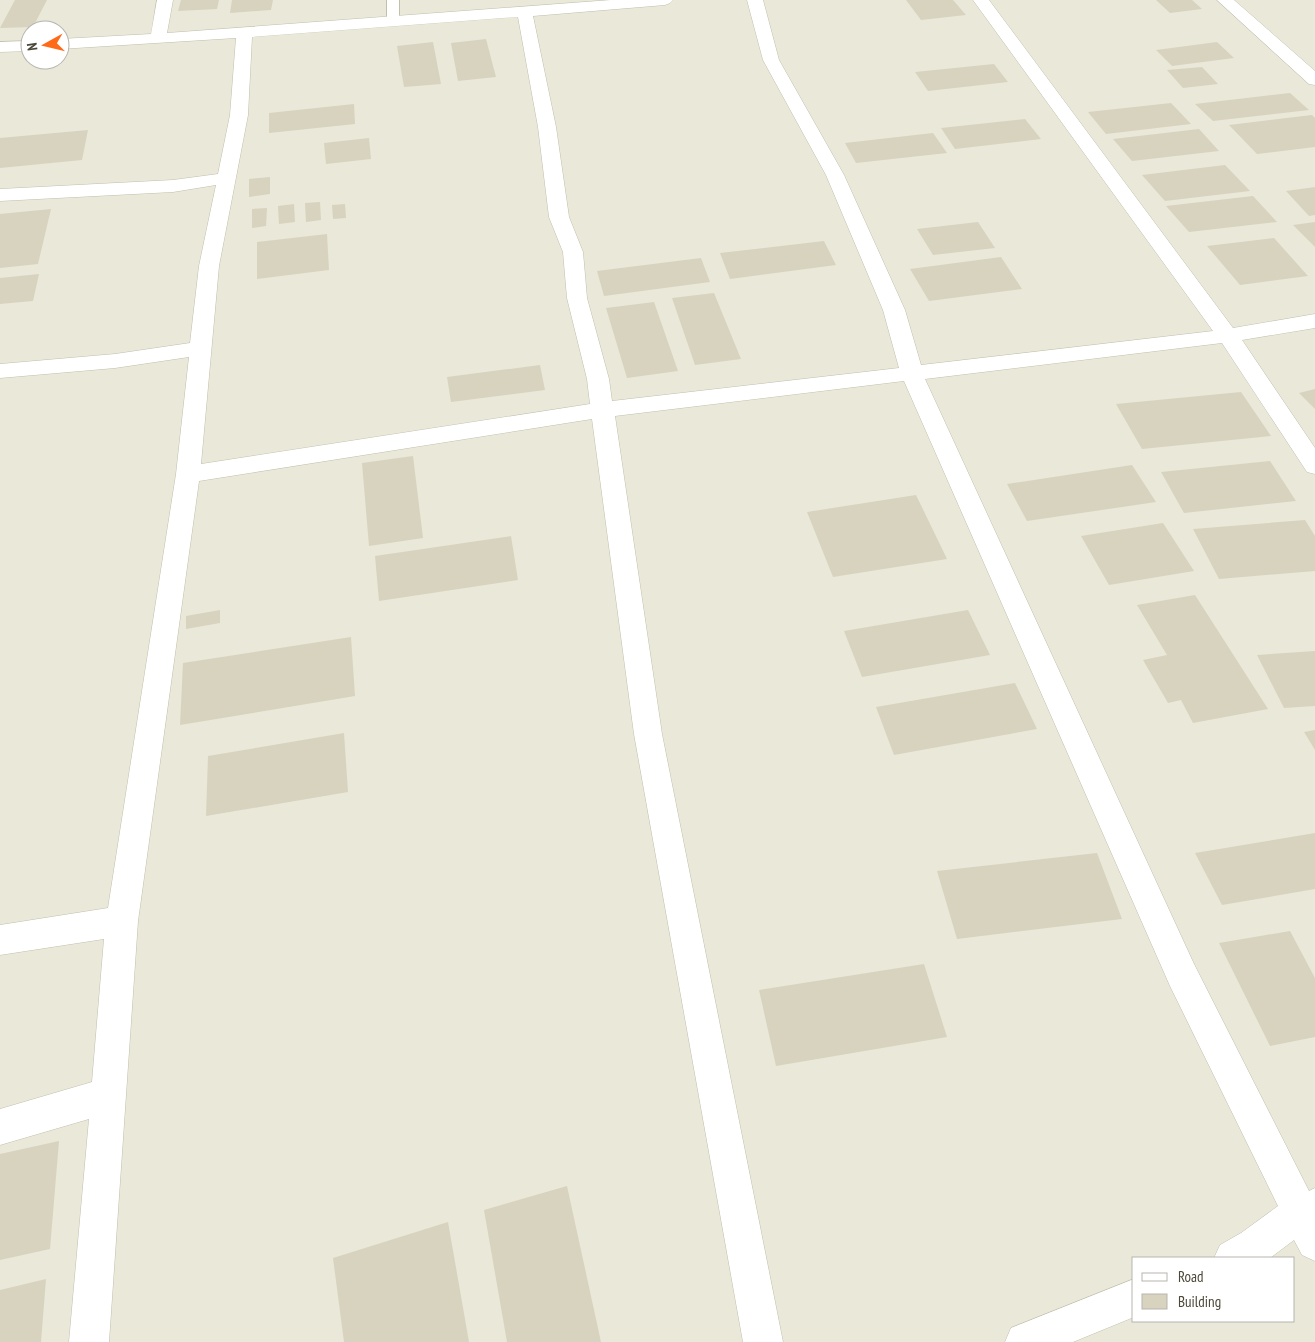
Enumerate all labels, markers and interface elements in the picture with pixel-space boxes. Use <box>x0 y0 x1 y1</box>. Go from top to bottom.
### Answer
north arrow <box>20 20 70 70</box>
text: N <box>23 42 42 52</box>
legend <box>1132 1257 1295 1322</box>
text: Road <box>1178 1267 1204 1286</box>
text: Building <box>1178 1292 1221 1311</box>

